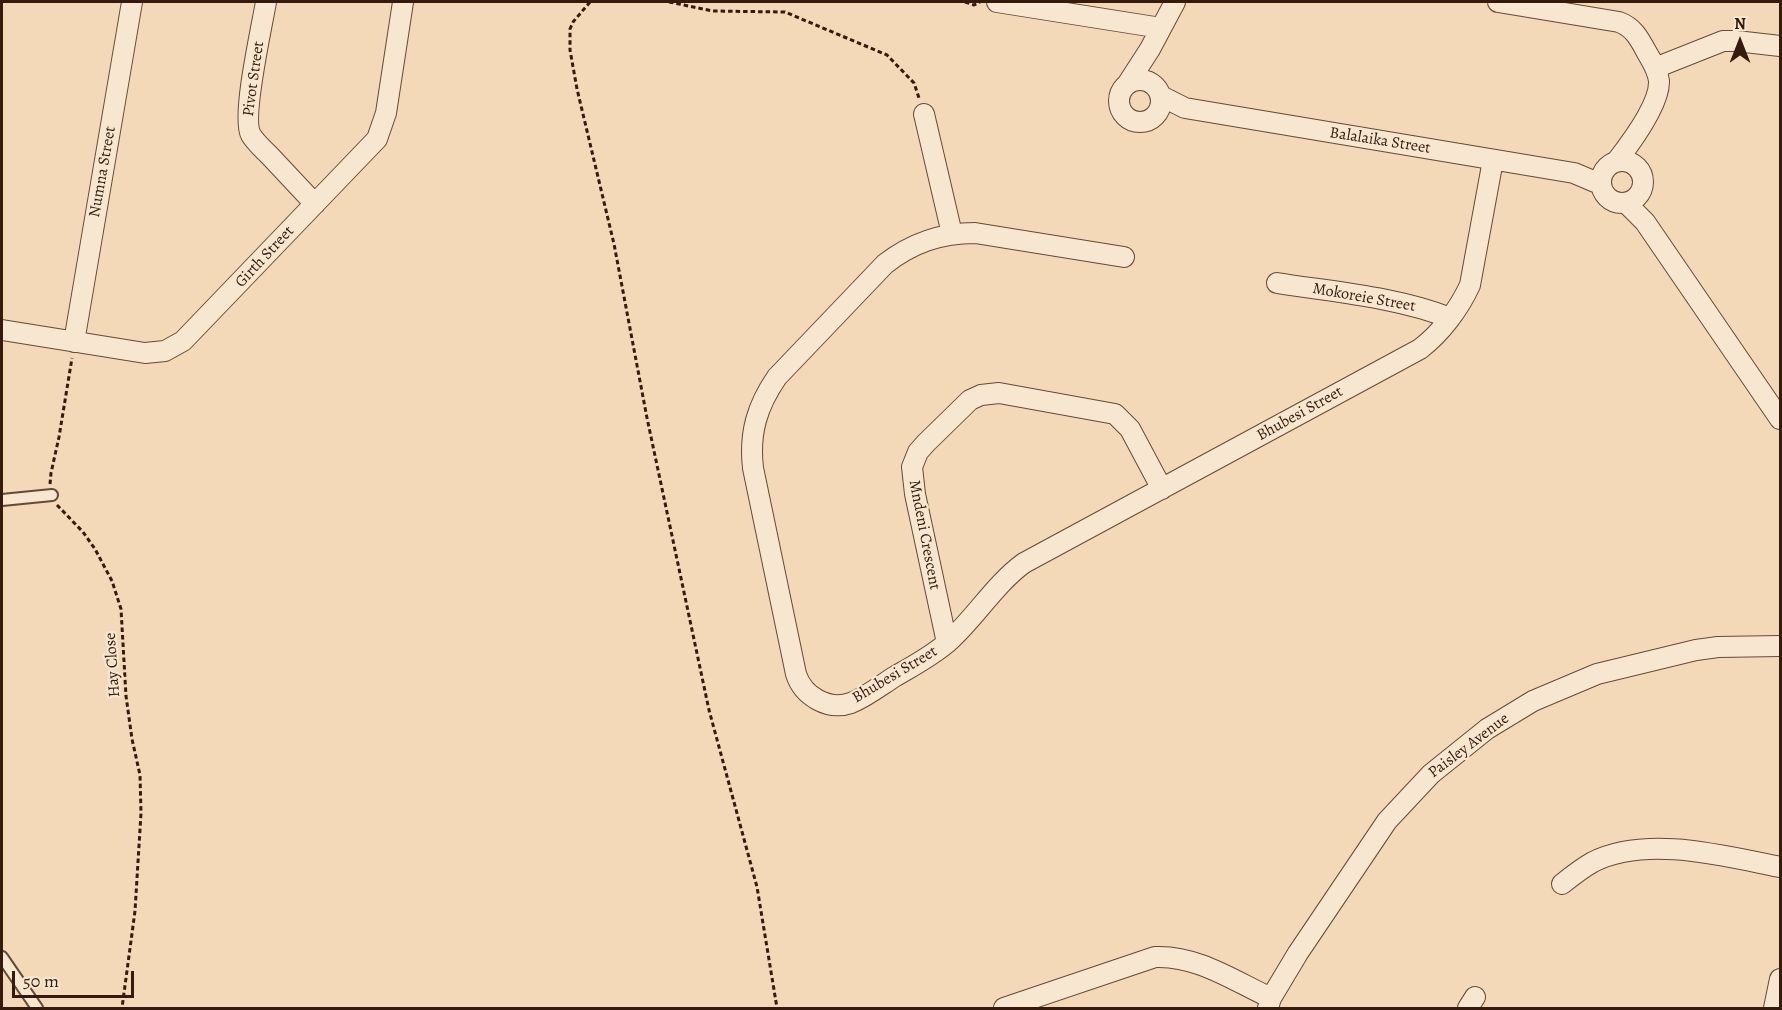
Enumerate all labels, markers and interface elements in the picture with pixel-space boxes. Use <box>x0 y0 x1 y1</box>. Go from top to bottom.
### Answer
north arrow <box>1710 12 1770 72</box>
text: N <box>1734 13 1746 35</box>
street label: Pivot Street <box>239 40 269 118</box>
street label: Balalaika Street <box>1328 124 1432 158</box>
street label: Numna Street <box>86 125 120 219</box>
street label: Girth Street <box>232 222 298 292</box>
street label: Mokoreie Street <box>1311 280 1417 316</box>
street label: Bhubesi Street <box>1254 382 1346 446</box>
street label: Mndeni Crescent <box>904 478 944 592</box>
street label: Hay Close <box>101 632 125 698</box>
street label: Bhubesi Street <box>849 642 941 708</box>
street label: Paisley Avenue <box>1425 709 1513 783</box>
scale bar <box>15 959 136 997</box>
text: 50 m <box>23 969 59 993</box>

